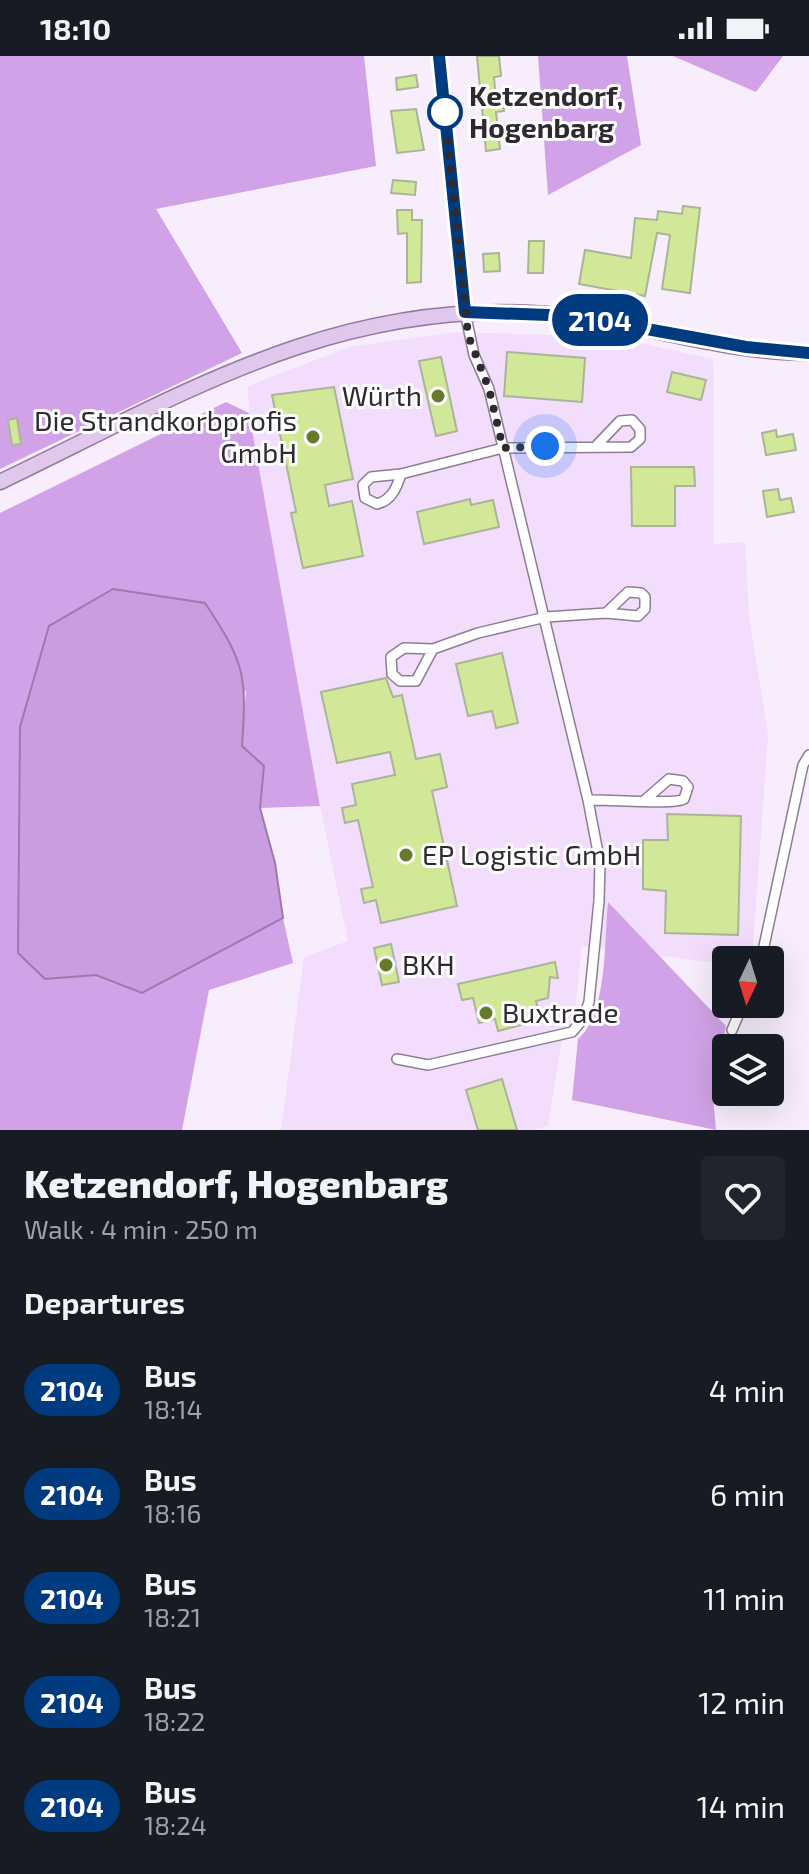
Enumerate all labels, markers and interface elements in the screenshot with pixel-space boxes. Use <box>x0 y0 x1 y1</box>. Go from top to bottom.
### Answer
text: 18:10 <box>40 10 111 46</box>
place label: Ketzendorf, Hogenbarg <box>469 78 623 144</box>
marker: Ketzendorf, Hogenbarg <box>428 95 462 129</box>
line badge: 2104 <box>544 294 656 346</box>
text: 2104 <box>568 303 632 337</box>
place label: Würth <box>342 378 422 412</box>
marker: Würth <box>429 387 447 405</box>
place label: Die Strandkorbprofis GmbH <box>34 403 297 469</box>
your location <box>525 426 565 466</box>
marker: Die Strandkorbprofis GmbH <box>304 428 322 446</box>
place label: EP Logistic GmbH <box>422 837 641 871</box>
marker: EP Logistic GmbH <box>397 846 415 864</box>
north arrow <box>712 946 784 1018</box>
map controls <box>712 946 784 1106</box>
place label: BKH <box>402 947 455 981</box>
marker: BKH <box>377 956 395 974</box>
place label: Buxtrade <box>502 995 618 1029</box>
marker: Buxtrade <box>477 1004 495 1022</box>
button: layers <box>712 1034 784 1106</box>
button: heart <box>701 1156 785 1240</box>
text: Ketzendorf, Hogenbarg <box>24 1160 448 1206</box>
text: Walk · 4 min · 250 m <box>24 1213 258 1244</box>
text: Departures <box>24 1284 185 1320</box>
text: Bus <box>144 1357 197 1393</box>
text: 4 min <box>709 1372 785 1408</box>
text: 2104 <box>40 1373 104 1407</box>
text: 18:14 <box>144 1393 202 1424</box>
text: Bus <box>144 1461 197 1497</box>
text: 6 min <box>710 1476 785 1512</box>
text: 2104 <box>40 1477 104 1511</box>
text: 18:16 <box>144 1497 201 1528</box>
text: Bus <box>144 1565 197 1601</box>
text: 11 min <box>703 1580 785 1616</box>
text: 2104 <box>40 1581 104 1615</box>
text: 18:21 <box>144 1601 201 1632</box>
text: Bus <box>144 1669 197 1705</box>
text: 12 min <box>698 1684 785 1720</box>
text: 2104 <box>40 1685 104 1719</box>
text: 18:22 <box>144 1705 205 1736</box>
text: Bus <box>144 1773 197 1809</box>
text: 14 min <box>697 1788 785 1824</box>
text: 2104 <box>40 1789 104 1823</box>
text: 18:24 <box>144 1809 207 1840</box>

